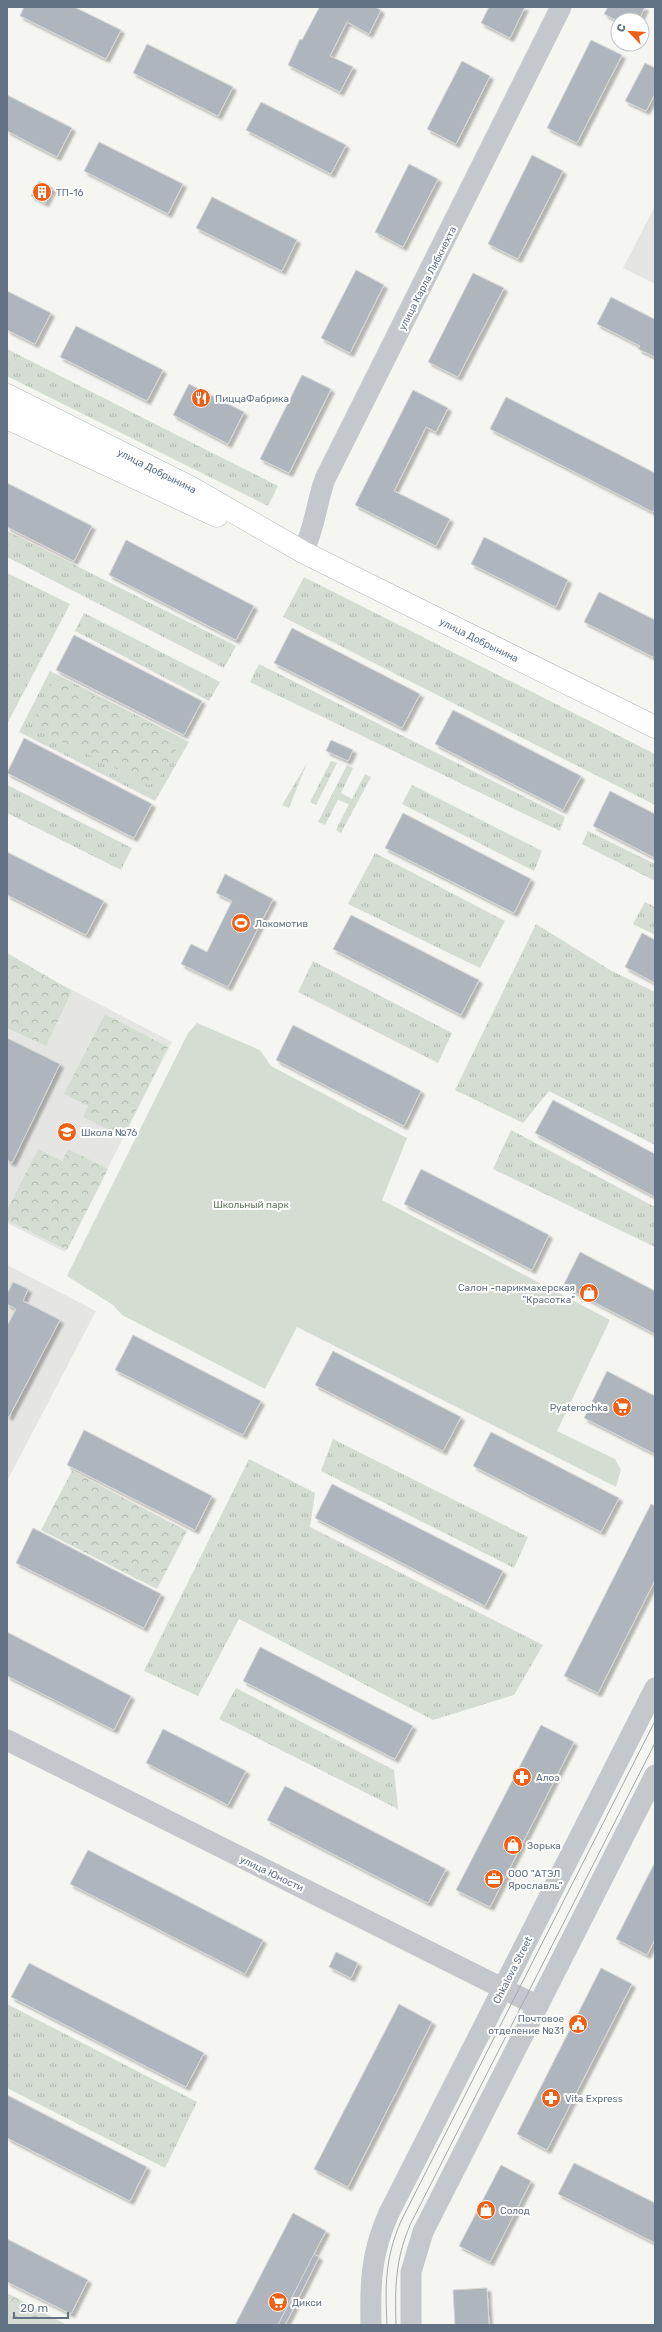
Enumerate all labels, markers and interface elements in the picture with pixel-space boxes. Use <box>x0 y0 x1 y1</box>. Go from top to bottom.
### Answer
north arrow <box>610 12 650 52</box>
text: С <box>614 21 629 34</box>
building icon: ТП-16 <box>31 181 53 203</box>
place label: ТП-16 <box>56 187 84 199</box>
street label: улица Карла Либкнехта <box>396 225 459 332</box>
restaurant icon: ПиццаФабрика <box>190 387 212 409</box>
place label: ПиццаФабрика <box>215 393 289 405</box>
street label: улица Добрынина <box>115 447 198 496</box>
street label: улица Добрынина <box>437 616 520 665</box>
sports icon: Локомотив <box>230 912 252 934</box>
place label: Локомотив <box>255 918 308 930</box>
school or university icon: Школа №76 <box>56 1121 78 1143</box>
place label: Школа №76 <box>81 1127 137 1139</box>
park label: Школьный парк <box>213 1199 289 1211</box>
place label: Салон -парикмахерская "Красотка" <box>458 1282 575 1306</box>
shop icon: Салон -парикмахерская "Красотка" <box>578 1282 600 1304</box>
supermarket icon: Pyaterochka <box>611 1396 633 1418</box>
place label: Pyaterochka <box>550 1402 608 1414</box>
pharmacy icon: Алоэ <box>511 1766 533 1788</box>
place label: Алоэ <box>536 1772 560 1784</box>
shop icon: Зорька <box>502 1834 524 1856</box>
place label: Зорька <box>527 1840 561 1852</box>
street label: улица Юности <box>238 1853 305 1894</box>
office icon: ООО "АТЭЛ Ярославль" <box>483 1868 505 1890</box>
place label: ООО "АТЭЛ Ярославль" <box>508 1868 563 1892</box>
street label: Chkalova Street <box>491 1935 535 2006</box>
place label: Почтовое отделение №31 <box>488 2013 564 2037</box>
public building icon: Почтовое отделение №31 <box>567 2013 589 2035</box>
pharmacy icon: Vita Express <box>540 2087 562 2109</box>
place label: Vita Express <box>565 2093 623 2105</box>
shop icon: Солод <box>475 2199 497 2221</box>
place label: Солод <box>500 2205 530 2217</box>
supermarket icon: Дикси <box>267 2291 289 2313</box>
scale bar <box>14 2294 68 2320</box>
place label: Дикси <box>292 2297 322 2309</box>
text: 20 m <box>20 2301 48 2315</box>

